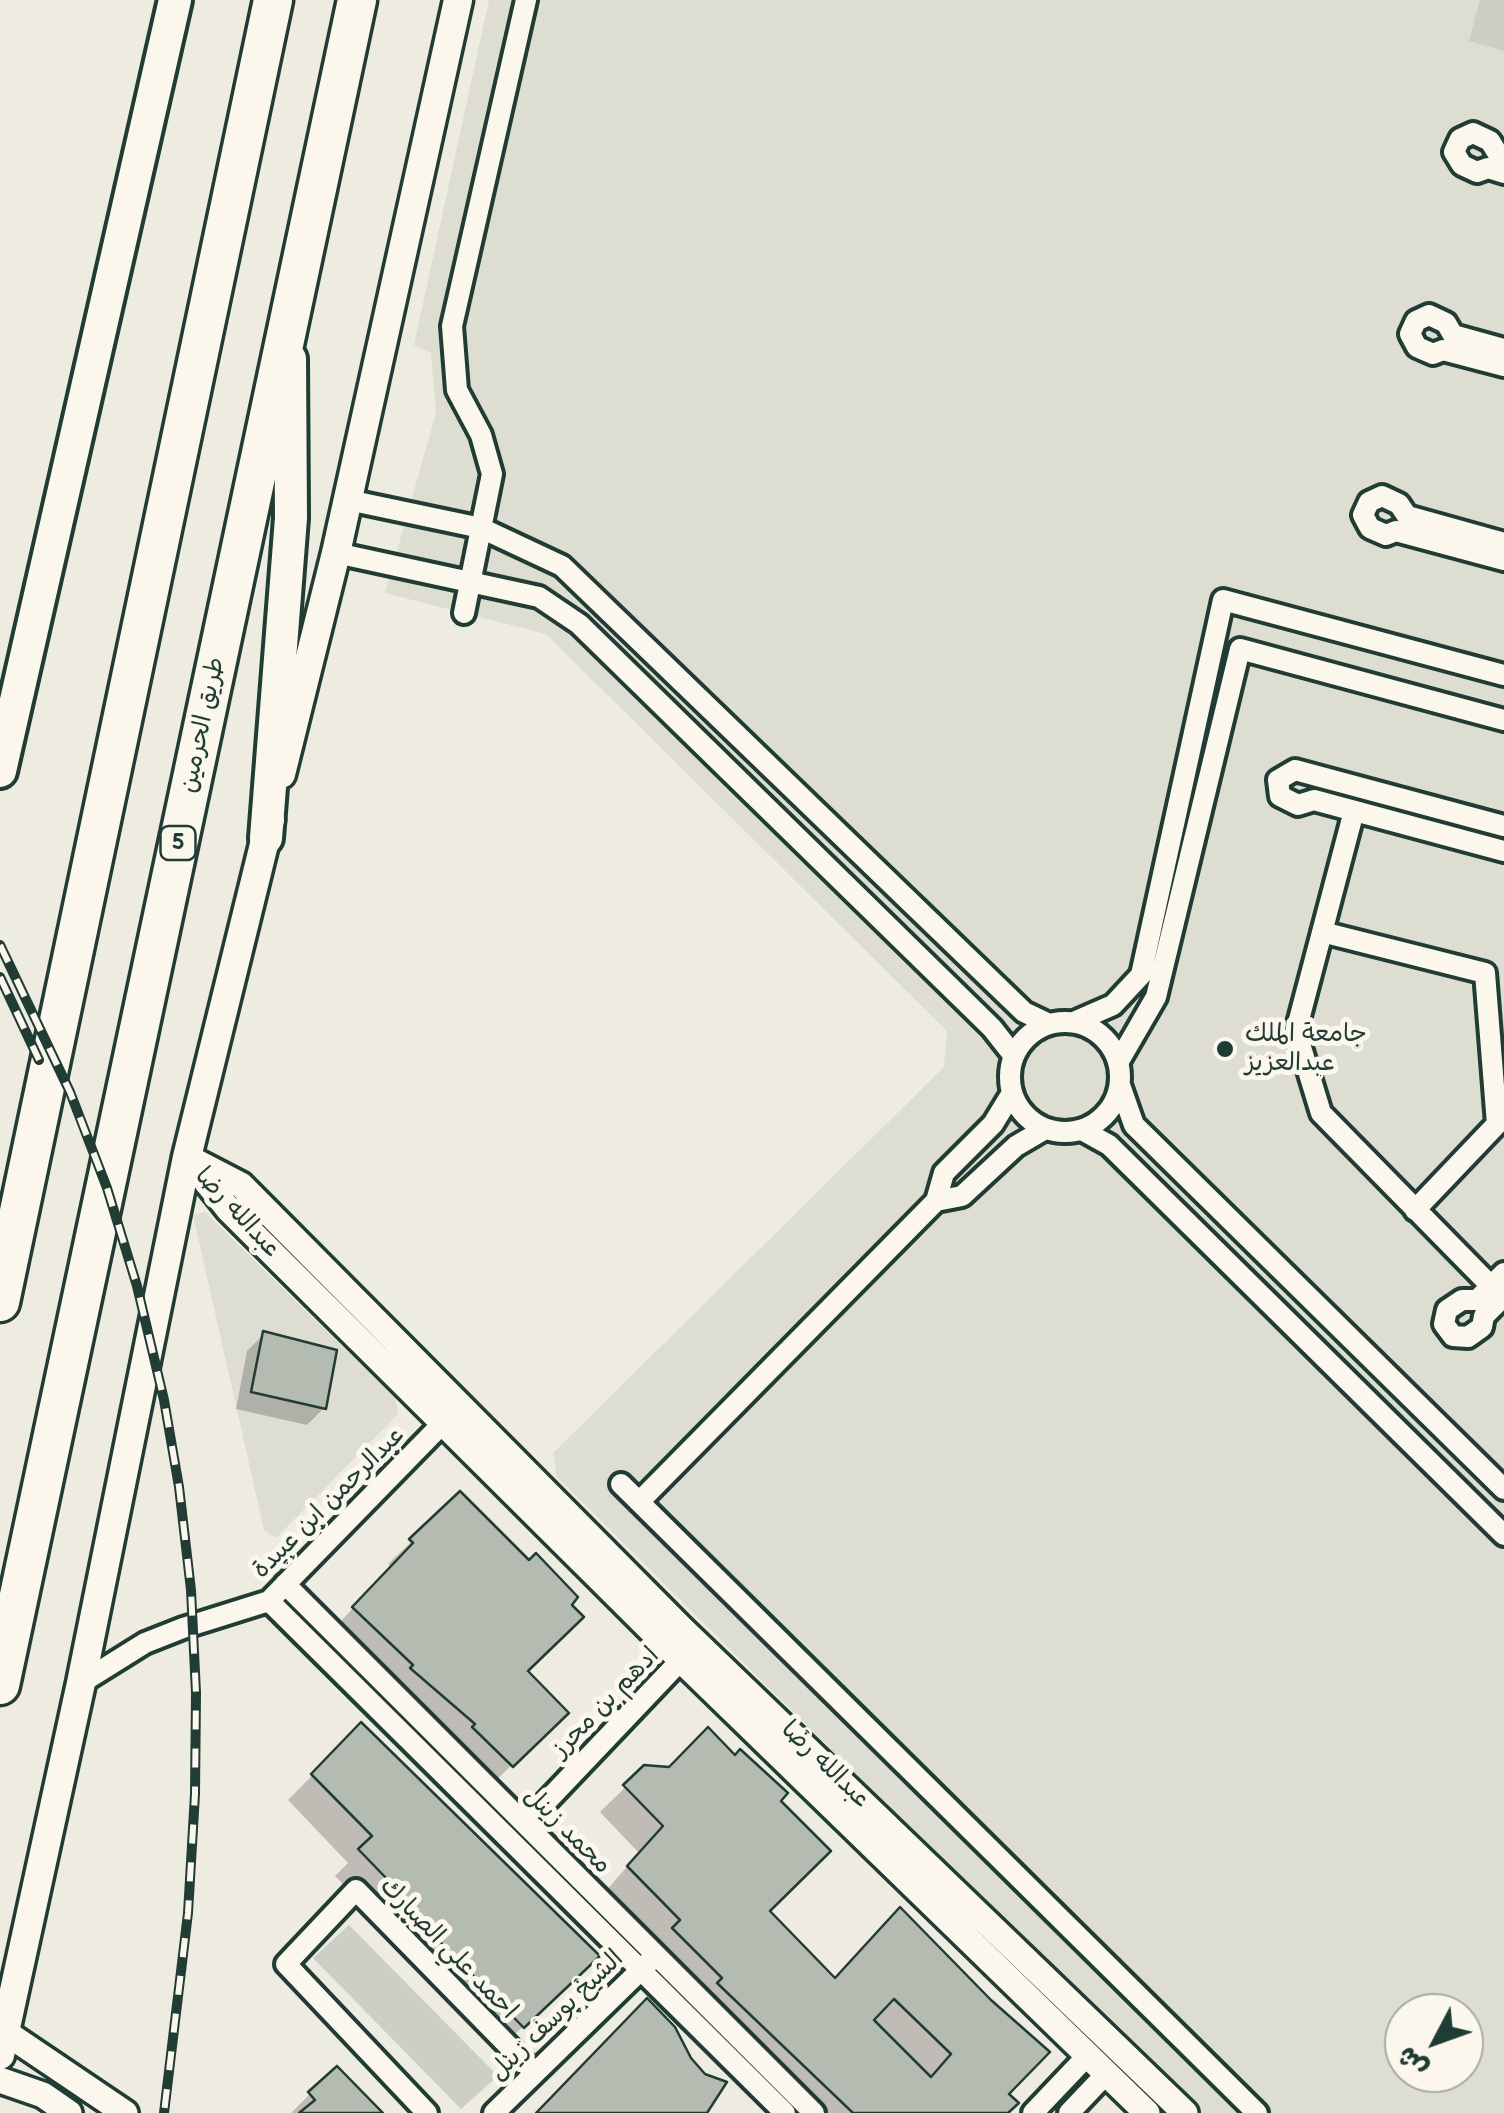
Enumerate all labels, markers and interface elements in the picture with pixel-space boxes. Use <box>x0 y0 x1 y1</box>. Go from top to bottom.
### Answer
street label: طريق الحرمين <box>174 654 232 796</box>
road number: 5 <box>160 826 196 860</box>
place label: جامعة الملك عبدالعزيز <box>1245 1020 1367 1079</box>
marker: جامعة الملك عبدالعزيز <box>1214 1038 1236 1060</box>
street label: عبدالله رضا <box>188 1162 286 1264</box>
street label: عبدالرحمن ابن عبيدة <box>247 1421 411 1585</box>
street label: ادهم بن محرز <box>546 1642 666 1764</box>
street label: عبدالله رضا <box>774 1715 876 1815</box>
street label: محمد زينل <box>517 1781 617 1881</box>
street label: احمد علي الصبارك <box>373 1872 523 2026</box>
street label: الشيخ يوسف زينل <box>484 1944 630 2088</box>
north arrow <box>1384 1993 1484 2093</box>
text: ش <box>1390 2039 1435 2084</box>

